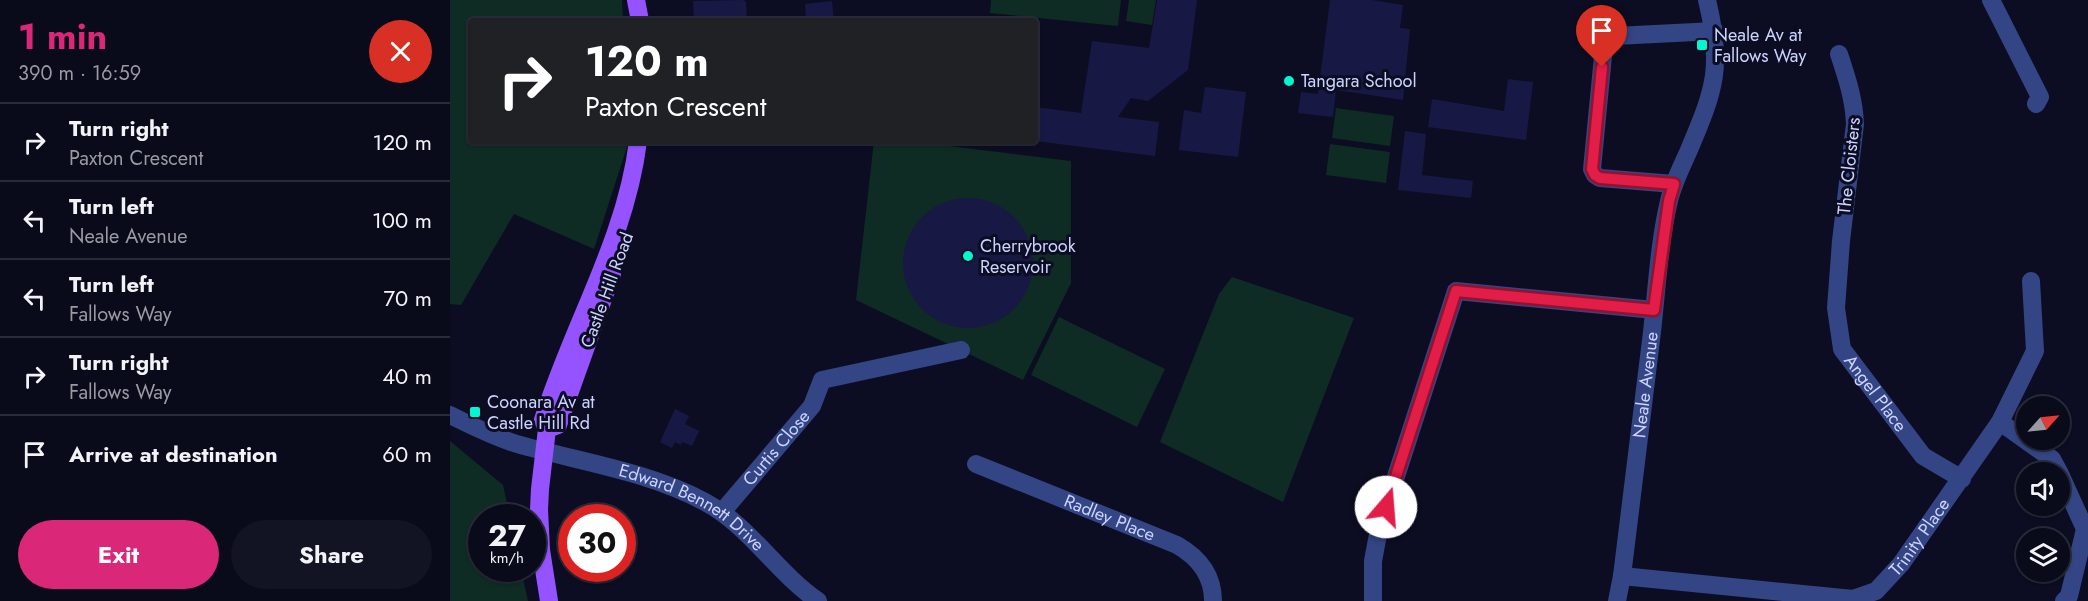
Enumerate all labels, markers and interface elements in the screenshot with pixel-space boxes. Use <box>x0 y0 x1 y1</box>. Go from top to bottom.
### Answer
pin <box>1576 5 1627 67</box>
text: 1 min <box>18 10 107 62</box>
icon: arrive <box>1585 14 1618 47</box>
button: close <box>369 20 432 83</box>
place label: Neale Av at Fallows Way <box>1714 22 1806 69</box>
text: 120 m <box>585 31 709 92</box>
marker: Neale Av at Fallows Way <box>1695 38 1709 52</box>
icon: right <box>486 42 564 120</box>
text: 390 m · 16:59 <box>18 59 141 88</box>
place label: Tangara School <box>1301 68 1417 94</box>
marker: Tangara School <box>1282 74 1296 88</box>
text: Paxton Crescent <box>585 87 766 126</box>
text: Turn right <box>69 112 169 144</box>
street label: The Cloisters <box>1831 116 1867 216</box>
icon: right <box>18 126 51 159</box>
text: 120 m <box>373 126 432 158</box>
text: Paxton Crescent <box>69 144 203 173</box>
text: Turn left <box>69 190 154 222</box>
icon: left <box>18 204 51 237</box>
text: 100 m <box>372 204 432 236</box>
text: Neale Avenue <box>69 222 188 251</box>
street label: Castle Hill Road <box>574 228 640 352</box>
place label: Cherrybrook Reservoir <box>980 233 1076 280</box>
marker: Cherrybrook Reservoir <box>961 249 975 263</box>
text: Turn left <box>69 268 154 300</box>
icon: left <box>18 282 51 315</box>
text: 70 m <box>383 282 432 314</box>
text: Fallows Way <box>69 300 172 329</box>
street label: Neale Avenue <box>1626 330 1665 439</box>
text: Turn right <box>69 346 169 378</box>
street label: Angel Place <box>1838 349 1913 437</box>
icon: right <box>18 360 51 393</box>
text: 40 m <box>382 360 432 392</box>
text: Fallows Way <box>69 378 172 407</box>
place label: Coonara Av at Castle Hill Rd <box>487 389 595 436</box>
north arrow <box>2016 396 2070 450</box>
map controls <box>2016 396 2070 582</box>
street label: Curtis Close <box>737 404 816 492</box>
marker: Coonara Av at Castle Hill Rd <box>468 405 482 419</box>
icon: arrive <box>18 438 51 471</box>
text: Arrive at destination <box>69 438 278 470</box>
text: 60 m <box>382 438 432 470</box>
street label: Edward Bennett Drive <box>616 457 770 557</box>
button: sound <box>2016 462 2070 516</box>
position arrow <box>1354 475 1418 539</box>
street label: Radley Place <box>1060 488 1159 548</box>
street label: Trinity Place <box>1883 493 1956 582</box>
speed limit sign: 30 <box>558 504 636 582</box>
text: 27 <box>488 514 526 557</box>
button: Exit <box>18 520 219 589</box>
button: Share <box>231 520 432 589</box>
button: layers <box>2016 528 2070 582</box>
text: km/h <box>490 547 524 569</box>

